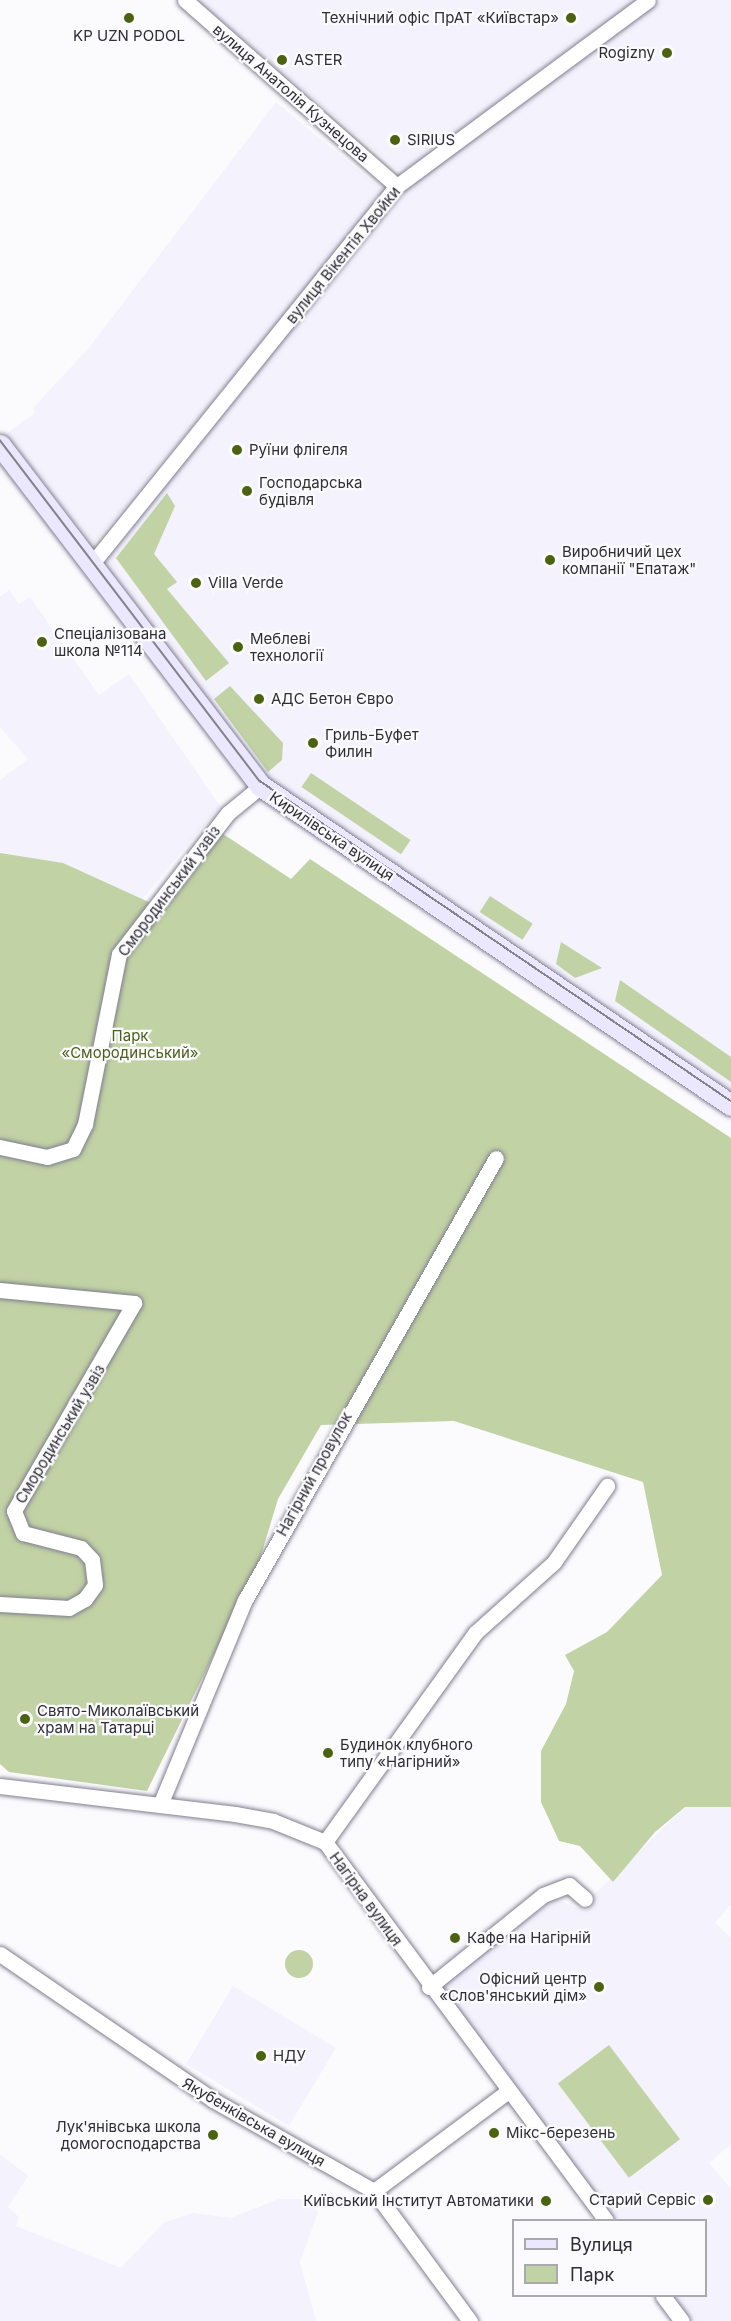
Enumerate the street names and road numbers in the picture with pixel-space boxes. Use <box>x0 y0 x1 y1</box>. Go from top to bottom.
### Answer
street label: вулиця Анатолія Кузнецова <box>209 20 373 166</box>
street label: вулиця Вікентія Хвойки <box>282 183 404 327</box>
street label: Кирилівська вулиця <box>266 788 398 884</box>
street label: Смородинський узвіз <box>114 822 224 960</box>
street label: Смородинський узвіз <box>11 1361 109 1507</box>
street label: Нагірний провулок <box>272 1409 356 1539</box>
street label: Нагірна вулиця <box>326 1849 406 1949</box>
street label: Якубенківська вулиця <box>179 2074 329 2170</box>

